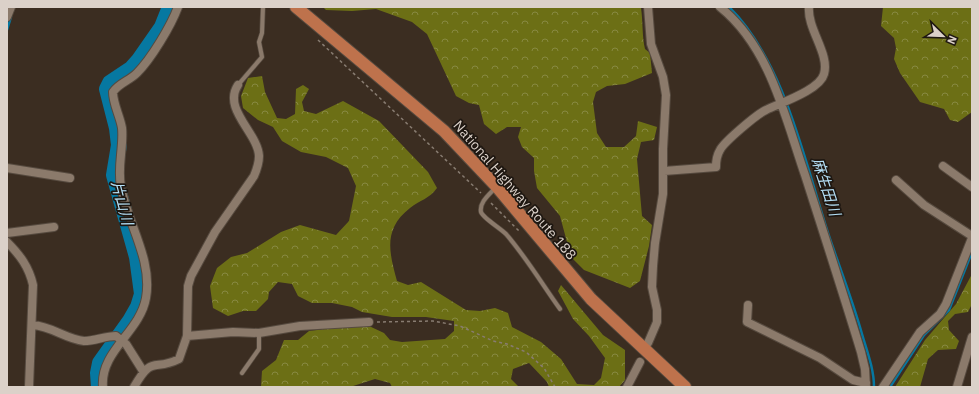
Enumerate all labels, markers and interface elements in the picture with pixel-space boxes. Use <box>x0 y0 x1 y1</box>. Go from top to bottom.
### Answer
north arrow <box>923 16 963 56</box>
text: N <box>944 34 960 46</box>
street label: National Highway Route 188 <box>450 117 580 263</box>
water label: 麻生田川 <box>808 155 845 220</box>
water label: 片山川 <box>107 179 138 229</box>

